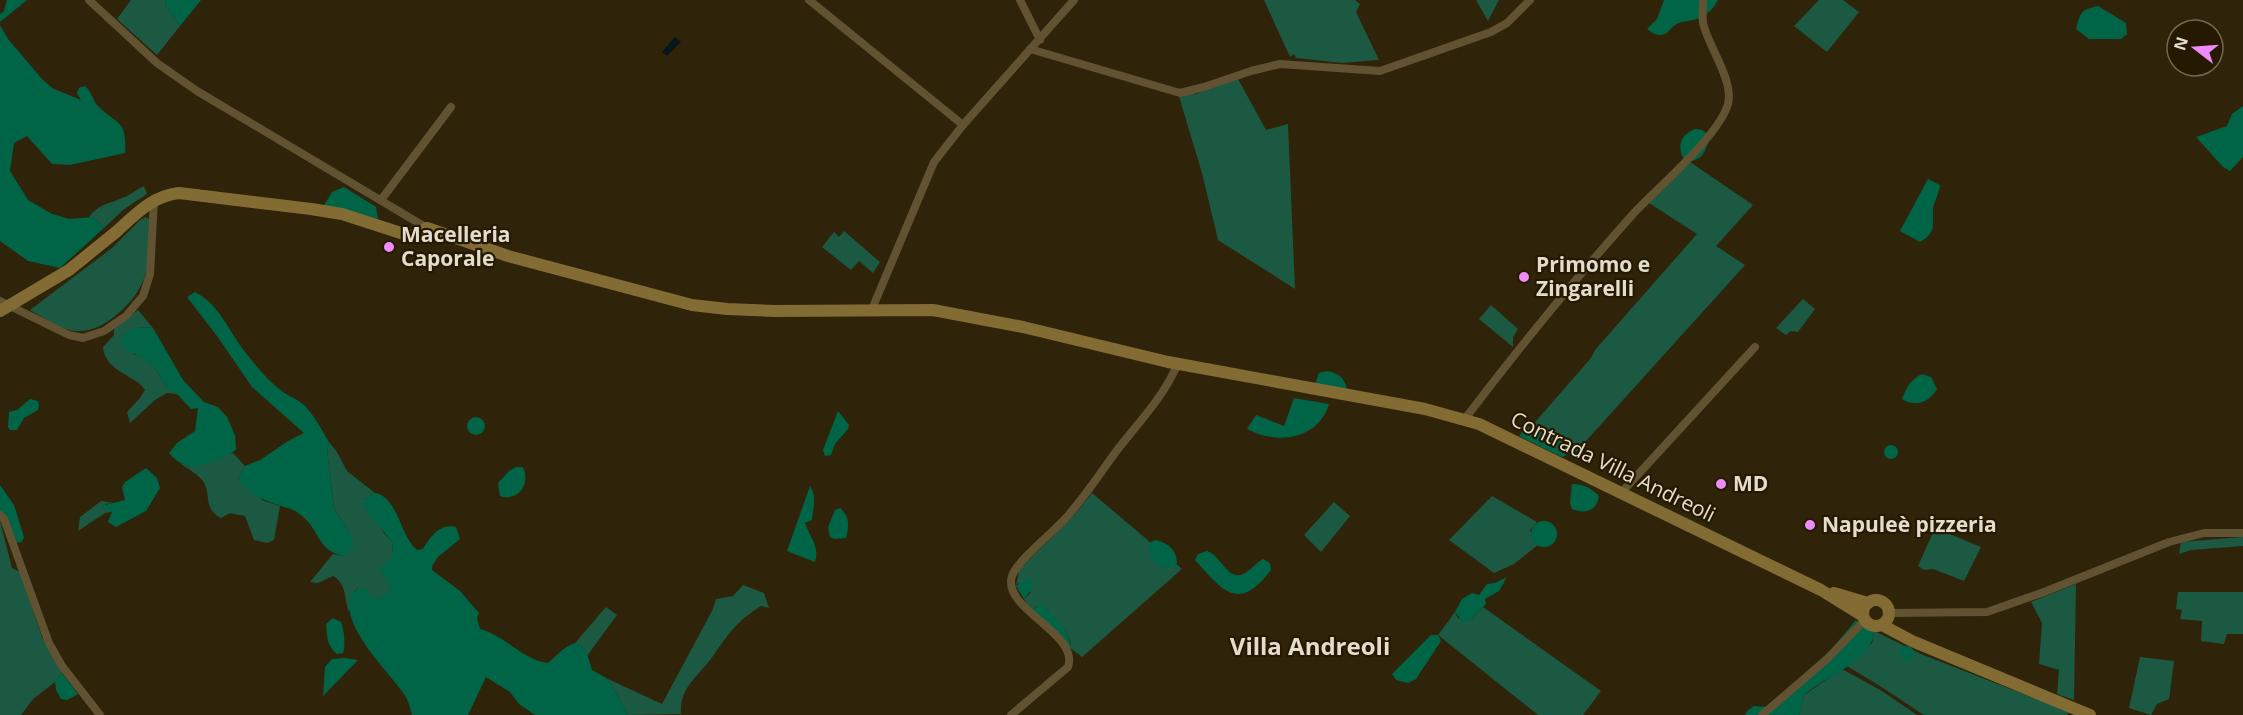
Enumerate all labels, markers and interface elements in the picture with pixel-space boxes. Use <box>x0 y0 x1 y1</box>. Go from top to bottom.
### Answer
north arrow <box>2165 18 2225 78</box>
text: N <box>2168 34 2193 53</box>
place label: Macelleria Caporale <box>401 220 511 272</box>
marker: Macelleria Caporale <box>382 240 396 254</box>
place label: Primomo e Zingarelli <box>1536 250 1650 302</box>
marker: Primomo e Zingarelli <box>1517 270 1531 284</box>
street label: Contrada Villa Andreoli <box>1506 404 1721 528</box>
place label: MD <box>1733 469 1768 497</box>
marker: MD <box>1714 477 1728 491</box>
place label: Napuleè pizzeria <box>1822 510 1997 538</box>
marker: Napuleè pizzeria <box>1803 518 1817 532</box>
district label: Villa Andreoli <box>1230 629 1390 662</box>

